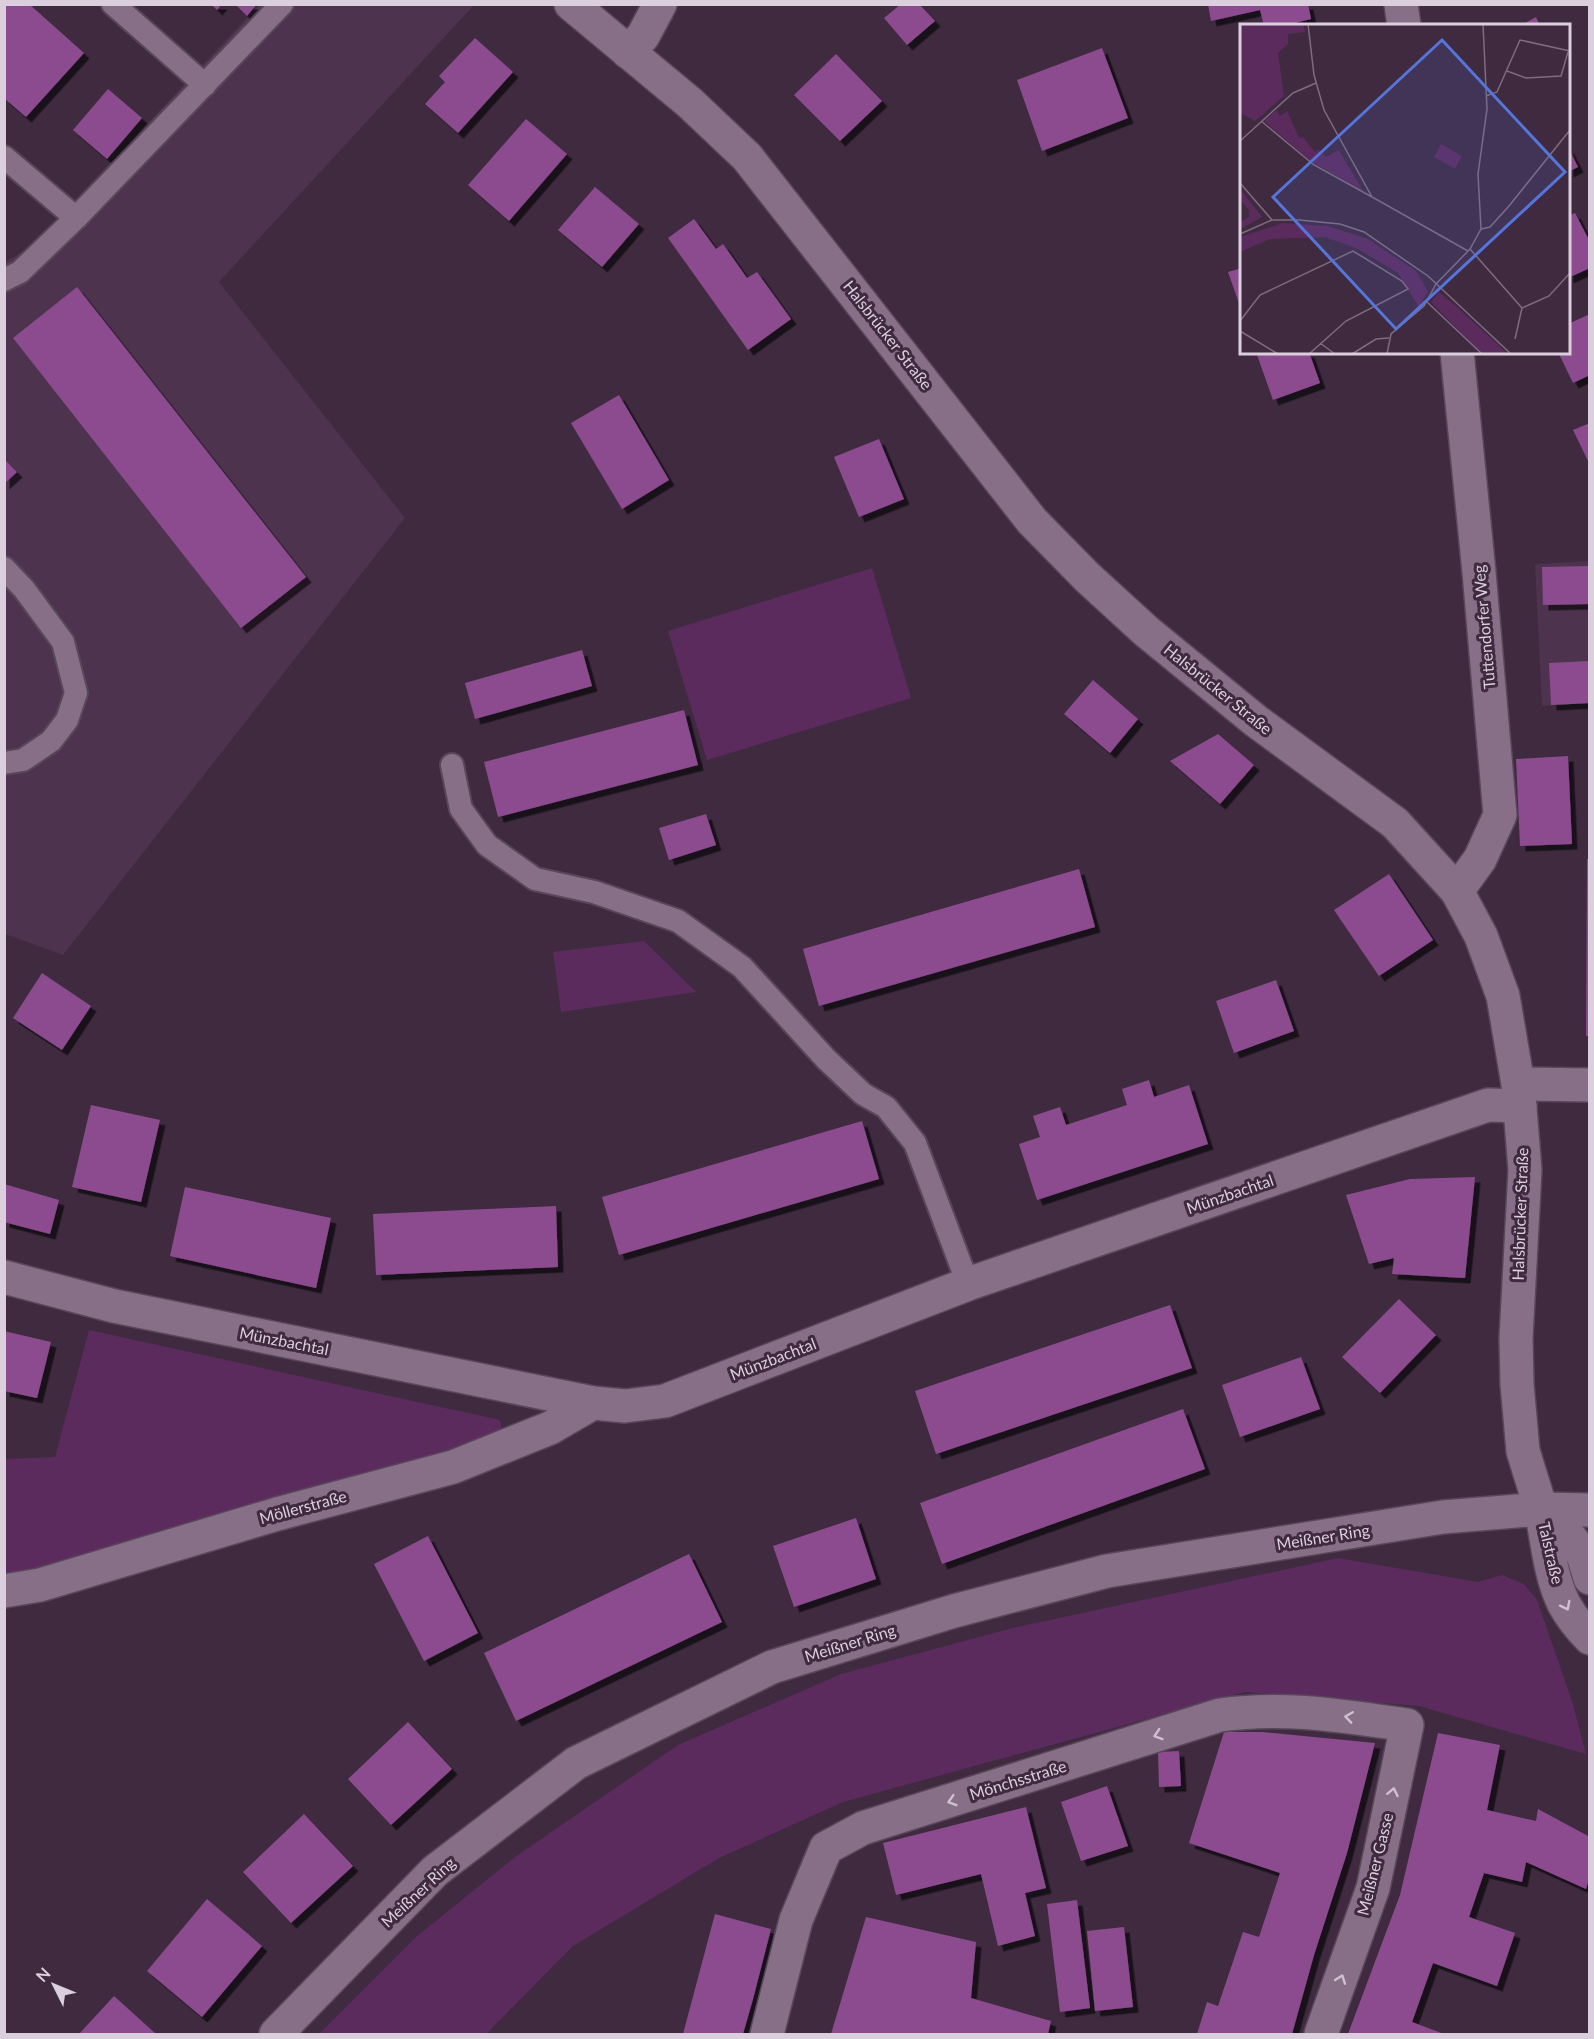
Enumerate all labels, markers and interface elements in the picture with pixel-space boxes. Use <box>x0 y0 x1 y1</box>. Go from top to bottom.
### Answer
inset map <box>1240 24 1570 354</box>
street label: Halsbrücker Straße <box>840 276 937 393</box>
street label: Tuttendorfer Weg <box>1469 564 1498 690</box>
street label: Halsbrücker Straße <box>1161 639 1276 738</box>
street label: Halsbrücker Straße <box>1508 1147 1531 1281</box>
street label: Münzbachtal <box>1184 1170 1276 1217</box>
street label: Münzbachtal <box>238 1323 330 1358</box>
street label: Münzbachtal <box>727 1333 819 1384</box>
street label: Möllerstraße <box>257 1486 349 1527</box>
street label: Meißner Ring <box>1275 1520 1371 1553</box>
street label: Talstraße <box>1535 1520 1568 1586</box>
one-way arrow <box>1559 1599 1571 1610</box>
street label: Meißner Ring <box>802 1620 898 1665</box>
one-way arrow <box>1345 1711 1354 1723</box>
one-way arrow <box>1153 1728 1164 1741</box>
street label: Mönchsstraße <box>967 1756 1069 1803</box>
one-way arrow <box>1386 1787 1399 1797</box>
one-way arrow <box>947 1794 958 1806</box>
street label: Meißner Gasse <box>1353 1811 1396 1917</box>
street label: Meißner Ring <box>377 1853 459 1931</box>
north arrow <box>24 1955 84 2015</box>
text: N <box>32 1963 54 1985</box>
one-way arrow <box>1333 1974 1346 1985</box>

